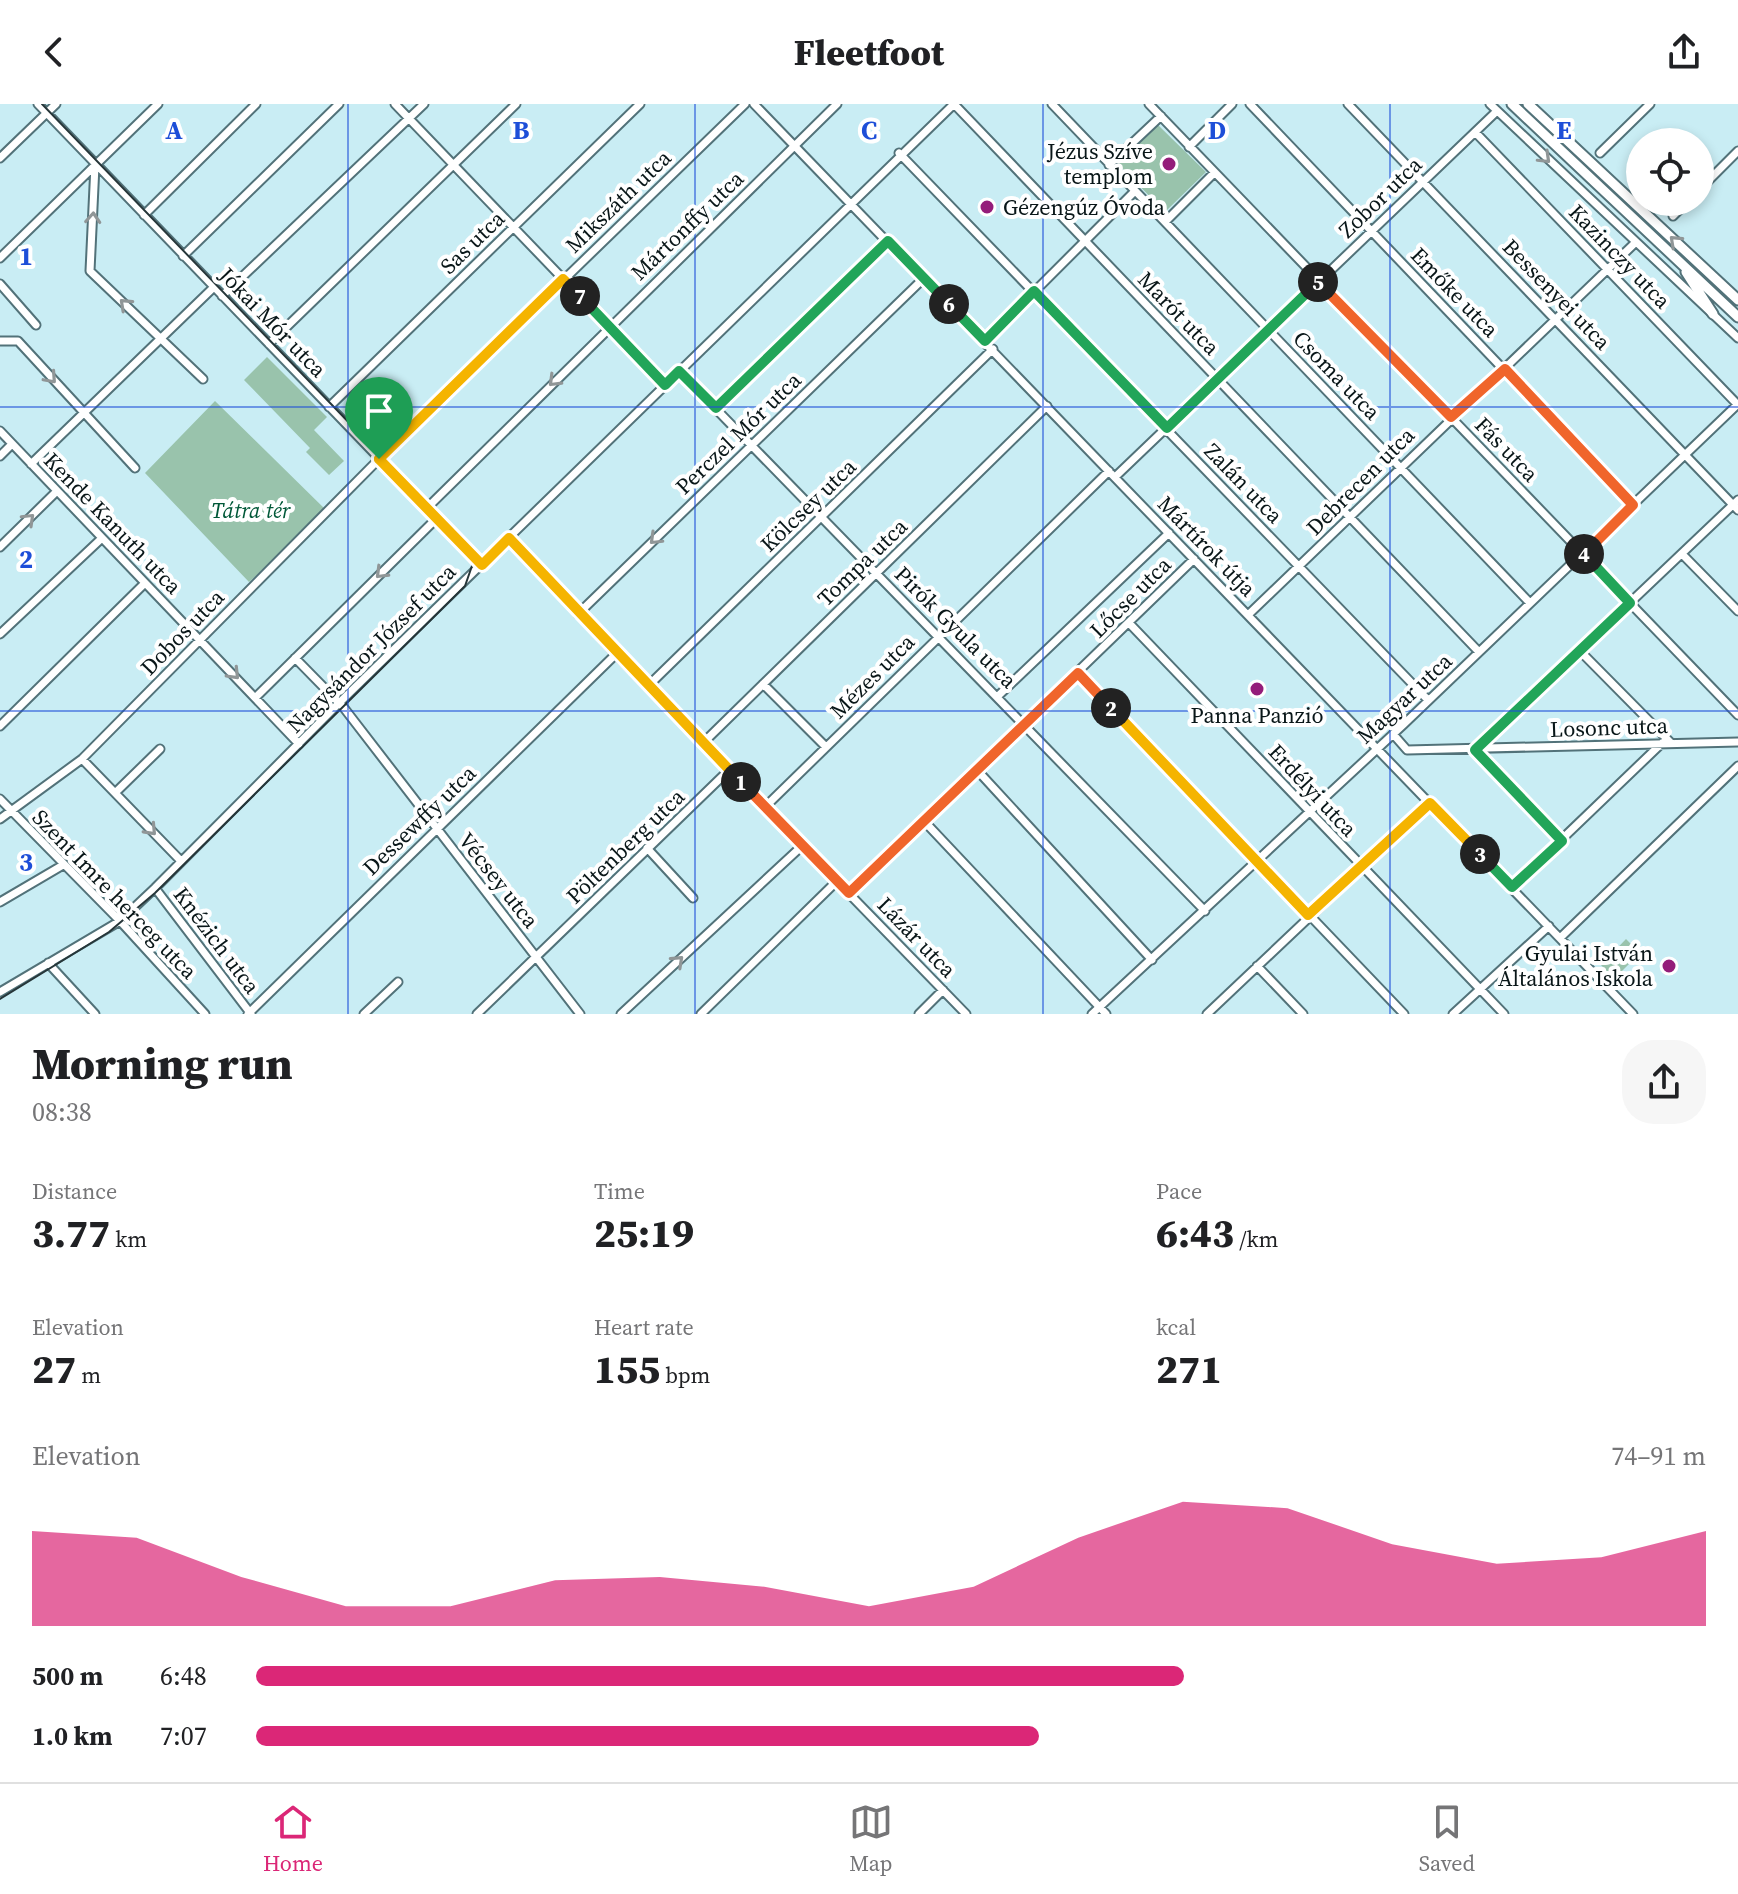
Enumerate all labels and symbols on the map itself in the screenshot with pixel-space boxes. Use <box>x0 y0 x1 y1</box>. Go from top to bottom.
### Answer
text: A <box>165 112 183 148</box>
text: B <box>513 112 530 148</box>
text: C <box>861 112 877 148</box>
text: D <box>1208 112 1226 148</box>
text: E <box>1556 112 1572 148</box>
place label: Jézus Szíve templom <box>1046 136 1153 191</box>
street label: Mikszáth utca <box>559 142 678 259</box>
street label: Zobor utca <box>1332 149 1429 244</box>
one-way arrow <box>1536 149 1551 163</box>
marker: Jézus Szíve templom <box>1160 155 1178 173</box>
street label: Mártonffy utca <box>624 163 750 286</box>
place label: Gézengúz Óvoda <box>1003 192 1166 222</box>
street label: Kazinczy utca <box>1562 197 1678 315</box>
marker: Gézengúz Óvoda <box>978 198 996 216</box>
street label: Sas utca <box>433 203 511 280</box>
one-way arrow <box>84 211 101 224</box>
street label: Bessenyei utca <box>1496 232 1618 357</box>
one-way arrow <box>1670 235 1684 250</box>
text: 1 <box>19 238 33 274</box>
street label: Emőke utca <box>1404 240 1506 344</box>
street label: Jókai Mór utca <box>212 260 334 384</box>
pin: 5 <box>1298 262 1338 302</box>
street label: Marót utca <box>1132 265 1227 362</box>
pin: 7 <box>560 276 600 316</box>
pin: 6 <box>929 284 969 324</box>
one-way arrow <box>120 300 135 314</box>
street label: Csoma utca <box>1287 324 1388 427</box>
street label: Perczel Mór utca <box>669 365 808 501</box>
one-way arrow <box>42 368 56 383</box>
one-way arrow <box>549 372 563 386</box>
pin <box>345 377 413 459</box>
street label: Fás utca <box>1469 410 1546 489</box>
street label: Debrecen utca <box>1299 420 1421 542</box>
street label: Zalán utca <box>1198 436 1290 530</box>
street label: Kende Kanuth utca <box>37 445 189 601</box>
street label: Kölcsey utca <box>754 451 863 558</box>
street label: Mártírok útja <box>1151 489 1263 603</box>
park label: Tátra tér <box>211 495 292 525</box>
street label: Tompa utca <box>810 511 914 613</box>
one-way arrow <box>20 514 34 528</box>
one-way arrow <box>650 530 664 544</box>
pin: 4 <box>1564 534 1604 574</box>
text: 2 <box>19 541 33 577</box>
street label: Lőcse utca <box>1083 549 1178 644</box>
street label: Nagysándor József utca <box>280 556 463 739</box>
street label: Pirók Gyula utca <box>888 559 1024 695</box>
one-way arrow <box>376 564 390 578</box>
street label: Dobos utca <box>133 582 231 682</box>
street label: Mézes utca <box>823 626 922 725</box>
street label: Magyar utca <box>1350 645 1459 750</box>
one-way arrow <box>225 665 239 680</box>
marker: Panna Panzió <box>1248 680 1266 698</box>
pin: 2 <box>1091 688 1131 728</box>
place label: Panna Panzió <box>1190 700 1324 730</box>
street label: Losonc utca <box>1550 710 1669 744</box>
street label: Erdélyi utca <box>1262 737 1364 844</box>
street label: Dessewffy utca <box>356 758 483 882</box>
pin: 1 <box>721 762 761 802</box>
street label: Pöltenberg utca <box>559 781 691 910</box>
street label: Szent Imre herceg utca <box>26 803 205 986</box>
one-way arrow <box>142 821 157 835</box>
street label: Vécsey utca <box>452 826 546 935</box>
pin: 3 <box>1460 834 1500 874</box>
text: 3 <box>19 844 33 880</box>
street label: Knézich utca <box>167 880 268 1000</box>
street label: Lázár utca <box>871 890 964 985</box>
place label: Gyulai István Általános Iskola <box>1498 938 1654 993</box>
one-way arrow <box>669 956 684 970</box>
marker: Gyulai István Általános Iskola <box>1660 957 1678 975</box>

